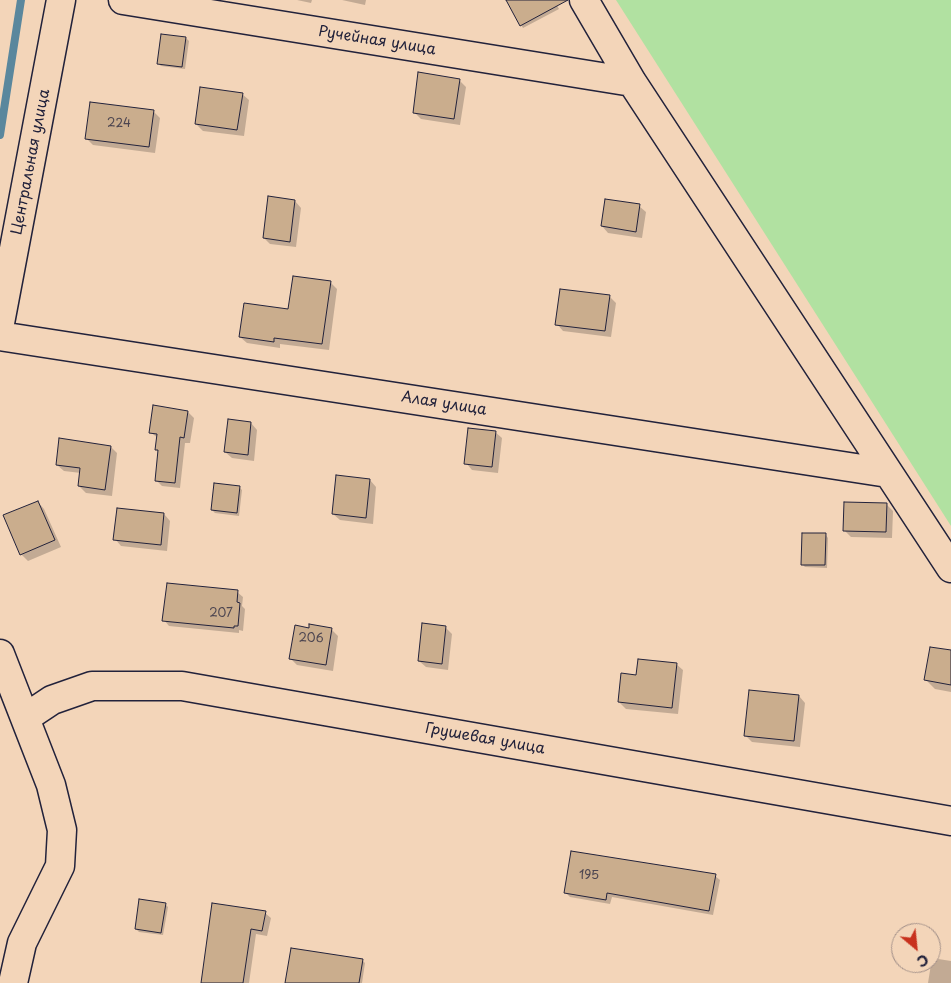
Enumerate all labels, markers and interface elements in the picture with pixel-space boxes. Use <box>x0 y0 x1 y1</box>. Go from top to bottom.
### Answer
street label: Ручейная улица <box>317 23 437 59</box>
street label: Центральная улица <box>8 88 54 236</box>
house number: 224 <box>107 117 131 131</box>
street label: Алая улица <box>400 388 488 420</box>
house number: 207 <box>209 607 233 621</box>
house number: 206 <box>298 632 324 646</box>
street label: Грушевая улица <box>424 720 546 758</box>
house number: 195 <box>579 869 599 883</box>
north arrow <box>891 923 941 973</box>
text: С <box>913 949 932 973</box>

